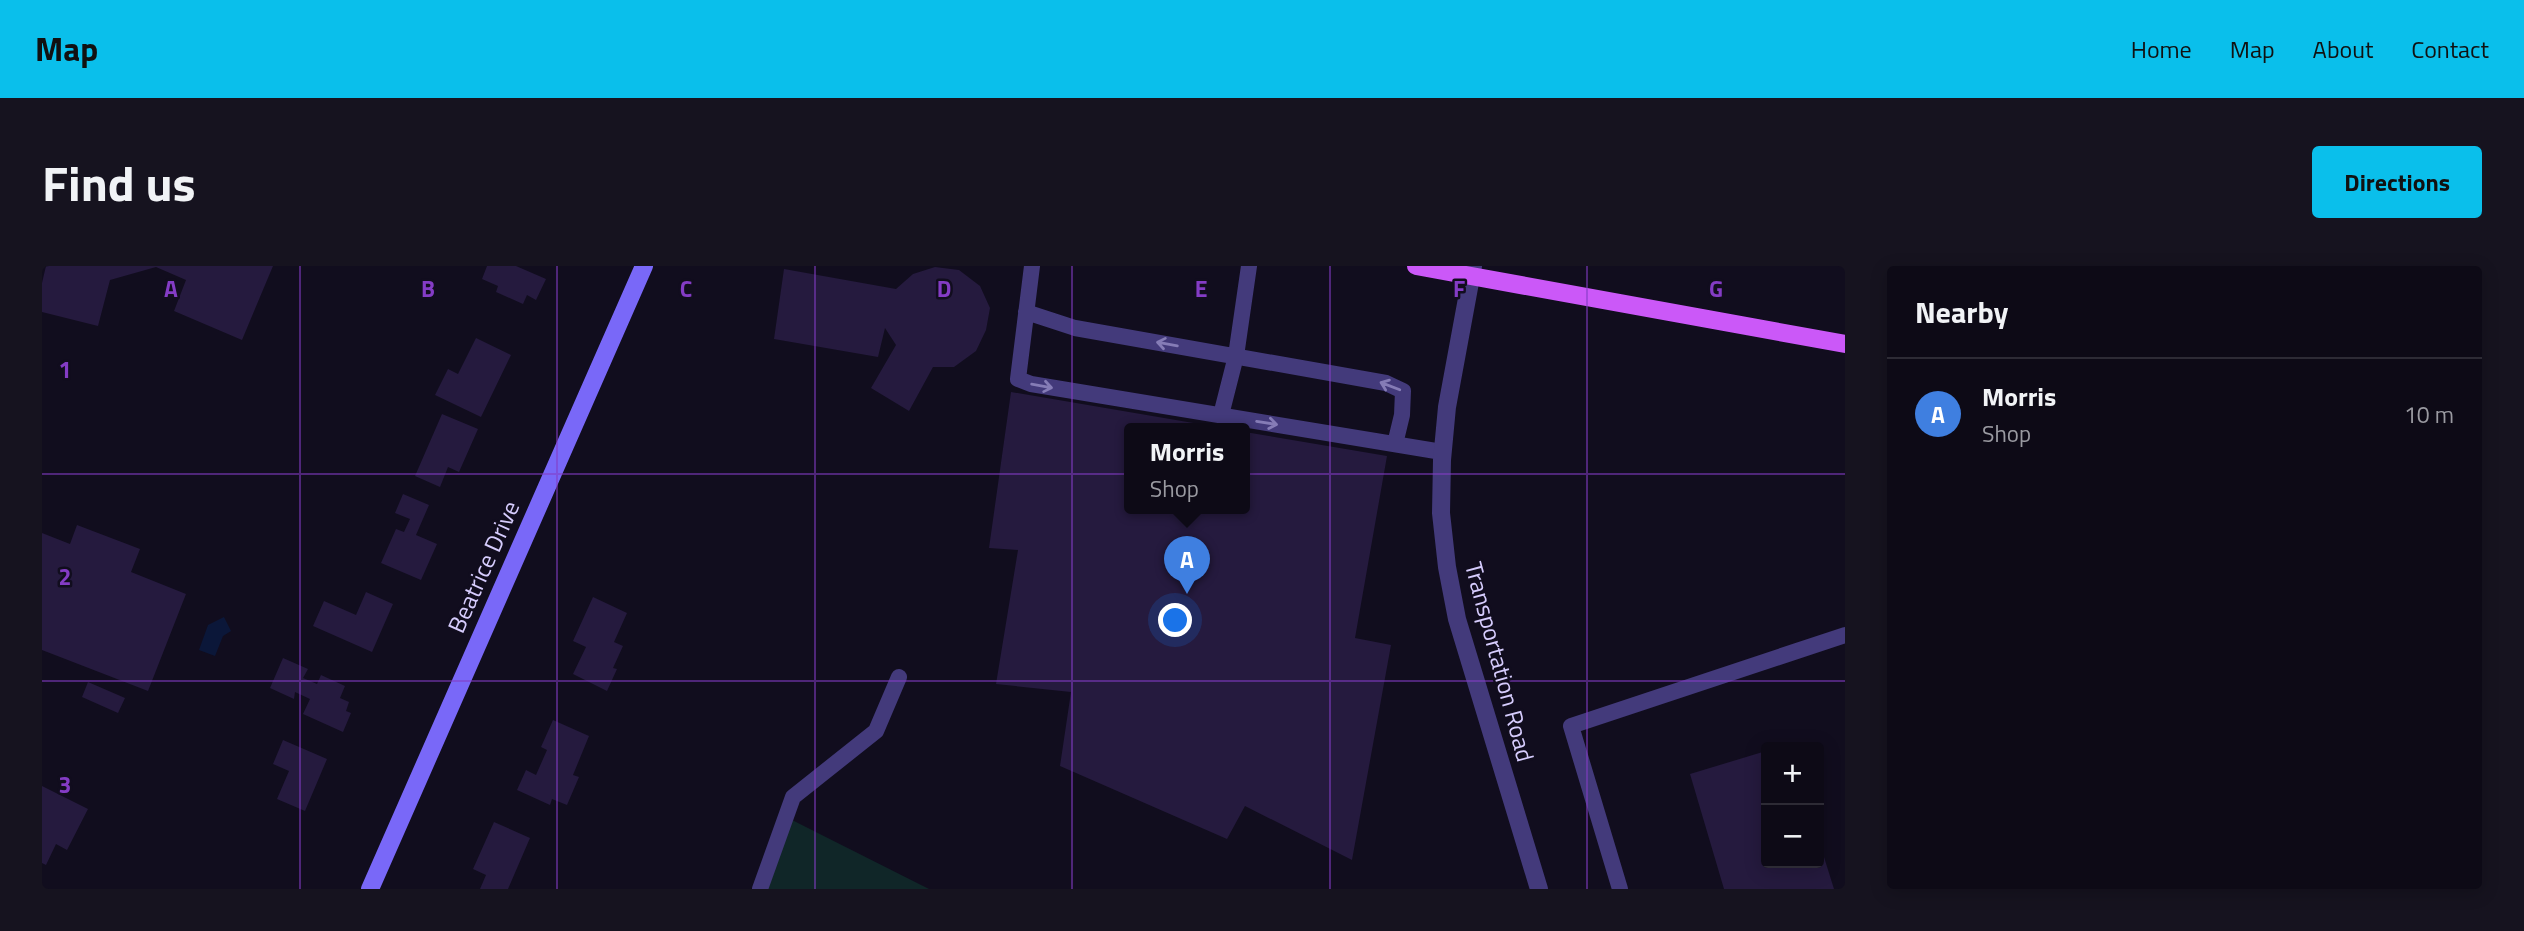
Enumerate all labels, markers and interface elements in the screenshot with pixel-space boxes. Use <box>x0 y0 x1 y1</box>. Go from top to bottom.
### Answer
text: Map <box>35 24 98 74</box>
text: Home <box>2131 31 2192 67</box>
text: Map <box>2230 31 2275 67</box>
text: About <box>2313 31 2373 67</box>
text: Contact <box>2411 31 2489 67</box>
text: Find us <box>42 145 196 220</box>
button: Directions <box>2312 146 2482 218</box>
text: A <box>164 271 178 306</box>
text: B <box>421 271 435 306</box>
text: C <box>680 271 692 306</box>
text: D <box>937 271 951 306</box>
text: E <box>1195 271 1207 306</box>
text: F <box>1453 271 1465 306</box>
text: G <box>1709 271 1723 306</box>
text: Nearby <box>1915 289 2008 335</box>
one-way arrow <box>1156 337 1179 350</box>
text: 1 <box>59 352 71 387</box>
text: Morris <box>1982 377 2056 416</box>
one-way arrow <box>1380 378 1402 391</box>
one-way arrow <box>1030 380 1053 393</box>
text: A <box>1931 397 1945 432</box>
text: 10 m <box>2404 397 2454 432</box>
text: Shop <box>1982 416 2031 451</box>
one-way arrow <box>1255 417 1278 430</box>
popup <box>1124 423 1250 514</box>
text: Morris <box>1150 432 1224 471</box>
text: Shop <box>1150 471 1199 506</box>
street label: Beatrice Drive <box>438 495 528 638</box>
pin: A <box>1164 536 1210 594</box>
street label: Transportation Road <box>1456 558 1544 766</box>
text: 2 <box>59 559 71 594</box>
your location <box>1158 603 1192 637</box>
map controls <box>1761 742 1824 868</box>
button: + <box>1761 742 1824 805</box>
text: 3 <box>59 767 71 802</box>
button: − <box>1761 805 1824 868</box>

